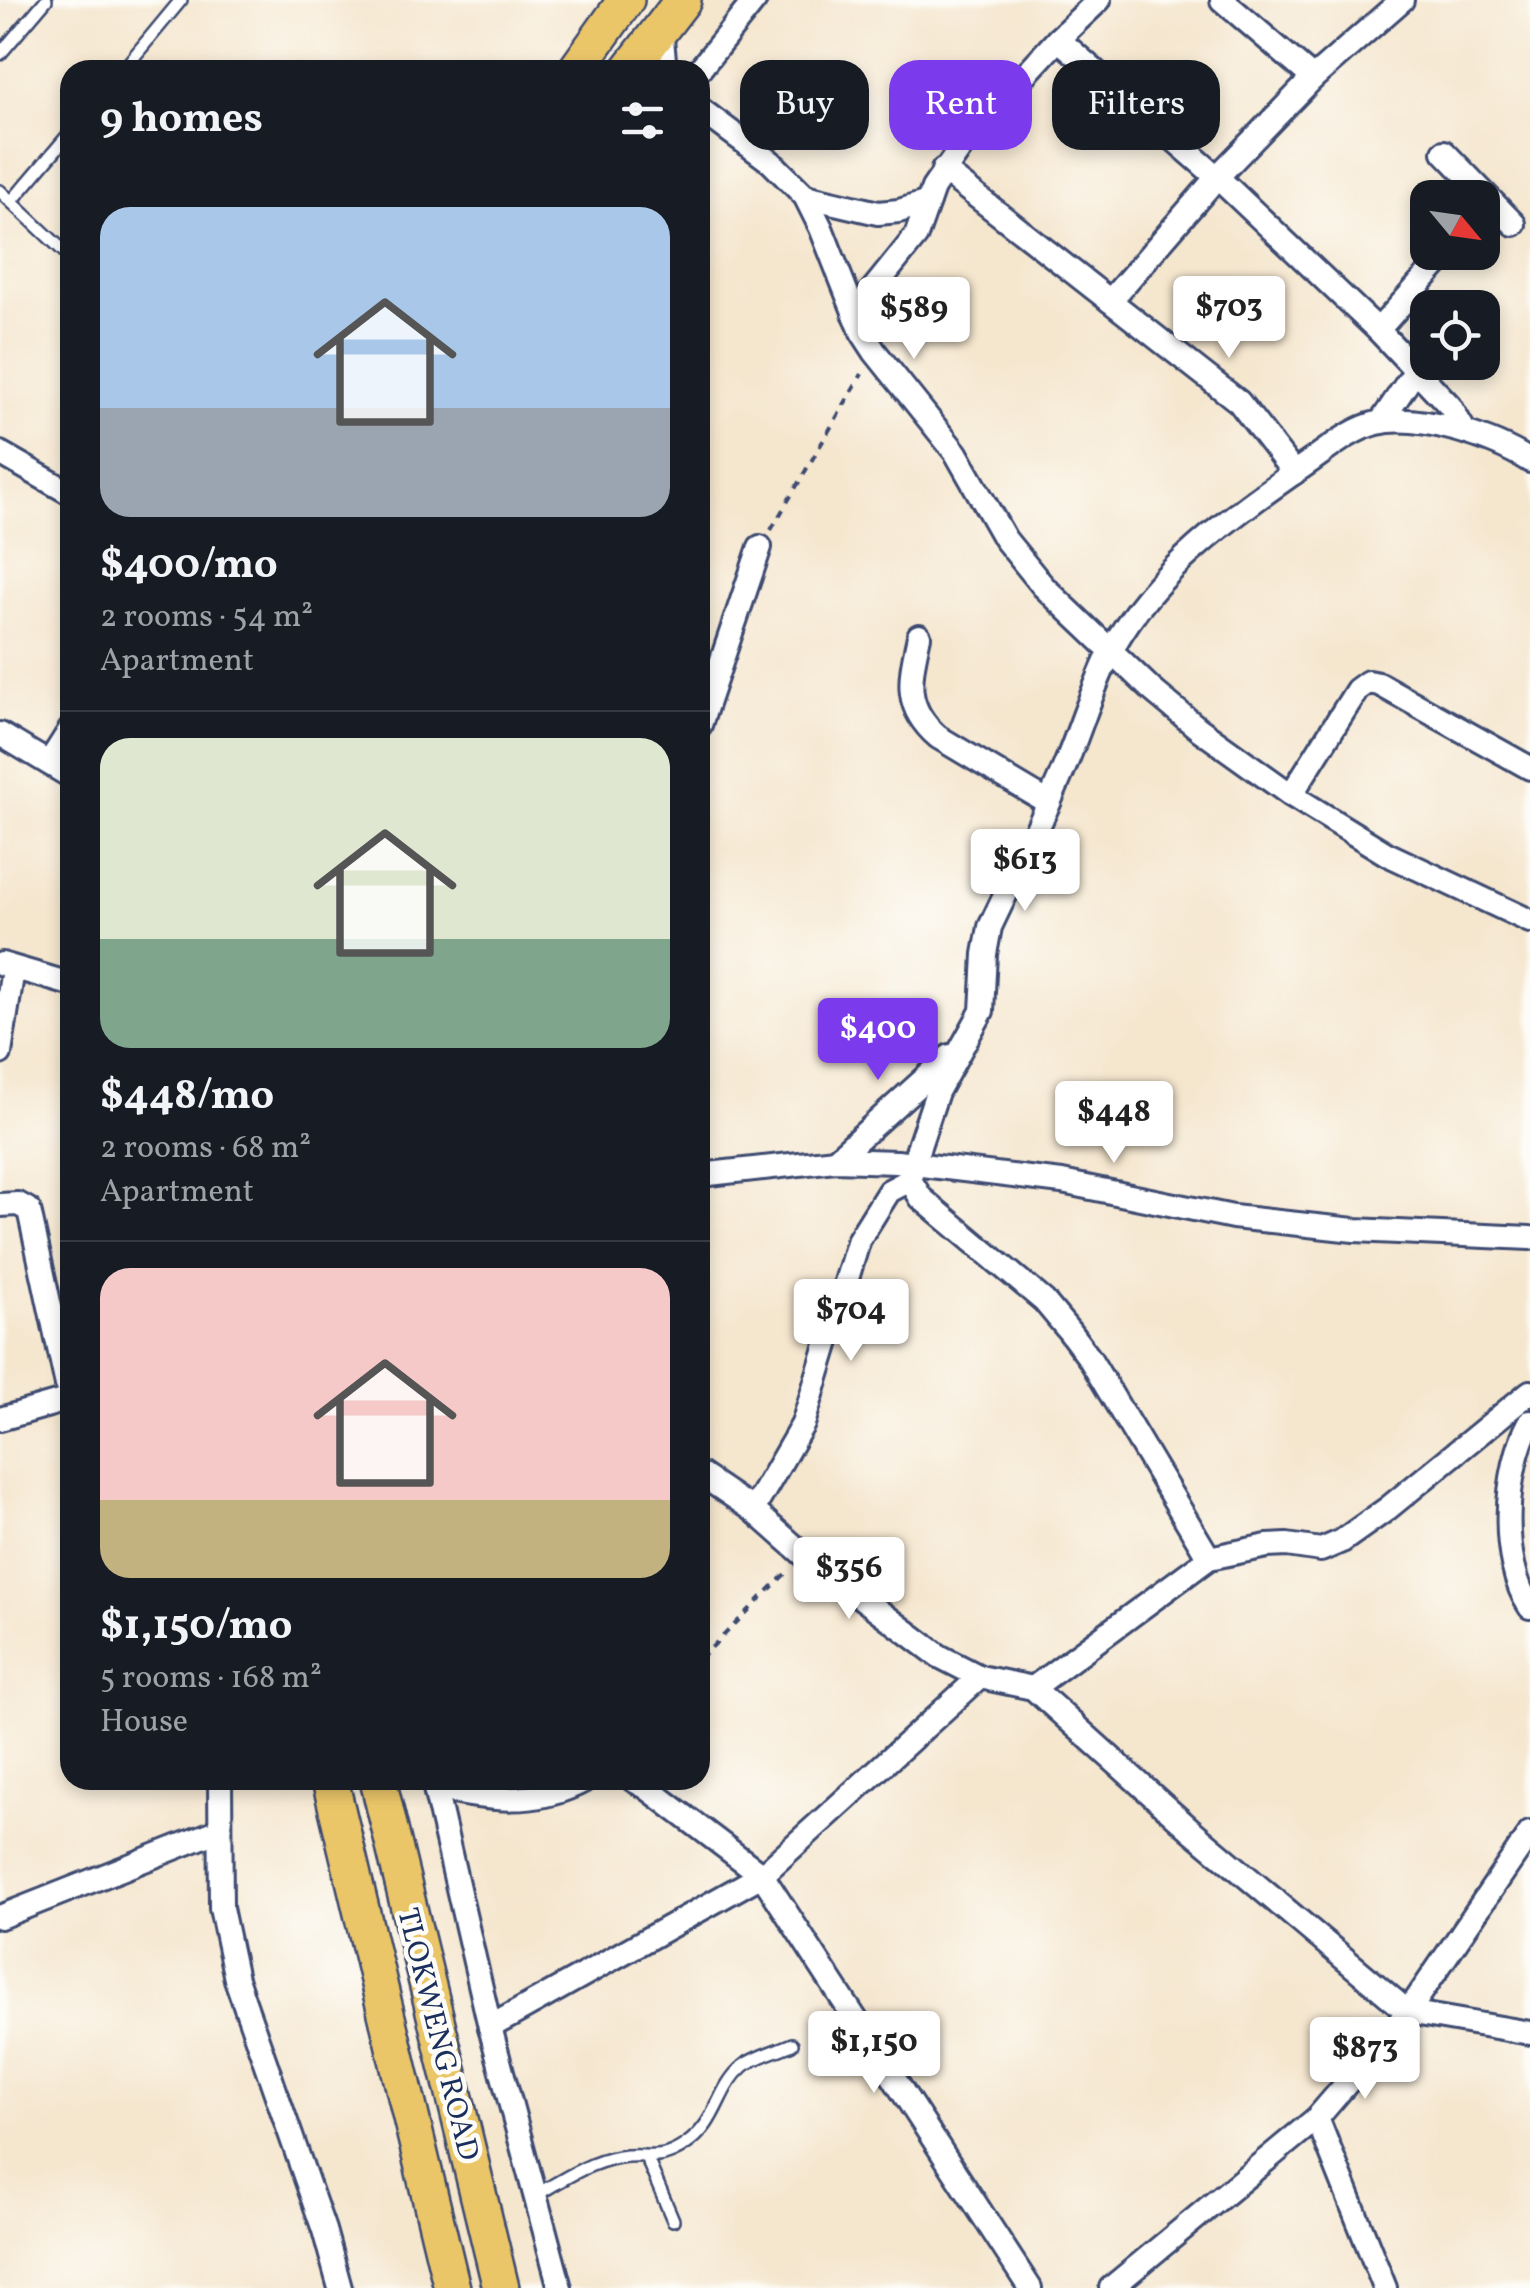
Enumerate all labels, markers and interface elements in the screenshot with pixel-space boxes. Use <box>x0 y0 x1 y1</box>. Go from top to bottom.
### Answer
chip: Buy <box>740 60 869 150</box>
chip: Rent <box>889 60 1032 150</box>
chip: Filters <box>1052 60 1220 150</box>
text: 9 homes <box>100 91 263 150</box>
icon: filters <box>615 93 670 148</box>
north arrow <box>1410 180 1500 270</box>
map controls <box>1410 180 1500 380</box>
icon: home <box>295 272 475 452</box>
pin: $703 <box>1170 276 1288 361</box>
pin: $589 <box>855 277 973 362</box>
text: $703 <box>1195 286 1263 330</box>
text: $589 <box>880 287 948 331</box>
button: locate <box>1410 290 1500 380</box>
text: $400/mo <box>100 537 278 596</box>
text: 2 rooms · 54 m² <box>100 596 313 640</box>
text: Apartment <box>100 640 254 684</box>
icon: home <box>295 803 475 983</box>
pin: $613 <box>966 829 1084 914</box>
text: $613 <box>993 839 1057 883</box>
pin: $400 <box>819 998 937 1083</box>
text: $400 <box>840 1008 916 1052</box>
text: $448/mo <box>100 1068 274 1127</box>
pin: $448 <box>1055 1081 1173 1166</box>
text: $448 <box>1077 1091 1151 1135</box>
text: 2 rooms · 68 m² <box>100 1127 311 1171</box>
text: Apartment <box>100 1171 254 1215</box>
pin: $704 <box>792 1279 910 1364</box>
text: $704 <box>816 1289 886 1333</box>
icon: home <box>295 1333 475 1513</box>
pin: $356 <box>790 1537 908 1622</box>
text: $356 <box>815 1547 883 1591</box>
text: $1,150/mo <box>100 1598 293 1657</box>
text: 5 rooms · 168 m² <box>100 1657 322 1701</box>
text: House <box>100 1701 188 1745</box>
street label: TLOKWENG ROAD <box>385 1904 489 2165</box>
pin: $1,150 <box>793 2011 955 2096</box>
pin: $873 <box>1306 2017 1424 2102</box>
text: $1,150 <box>830 2021 918 2065</box>
text: $873 <box>1332 2027 1398 2071</box>

